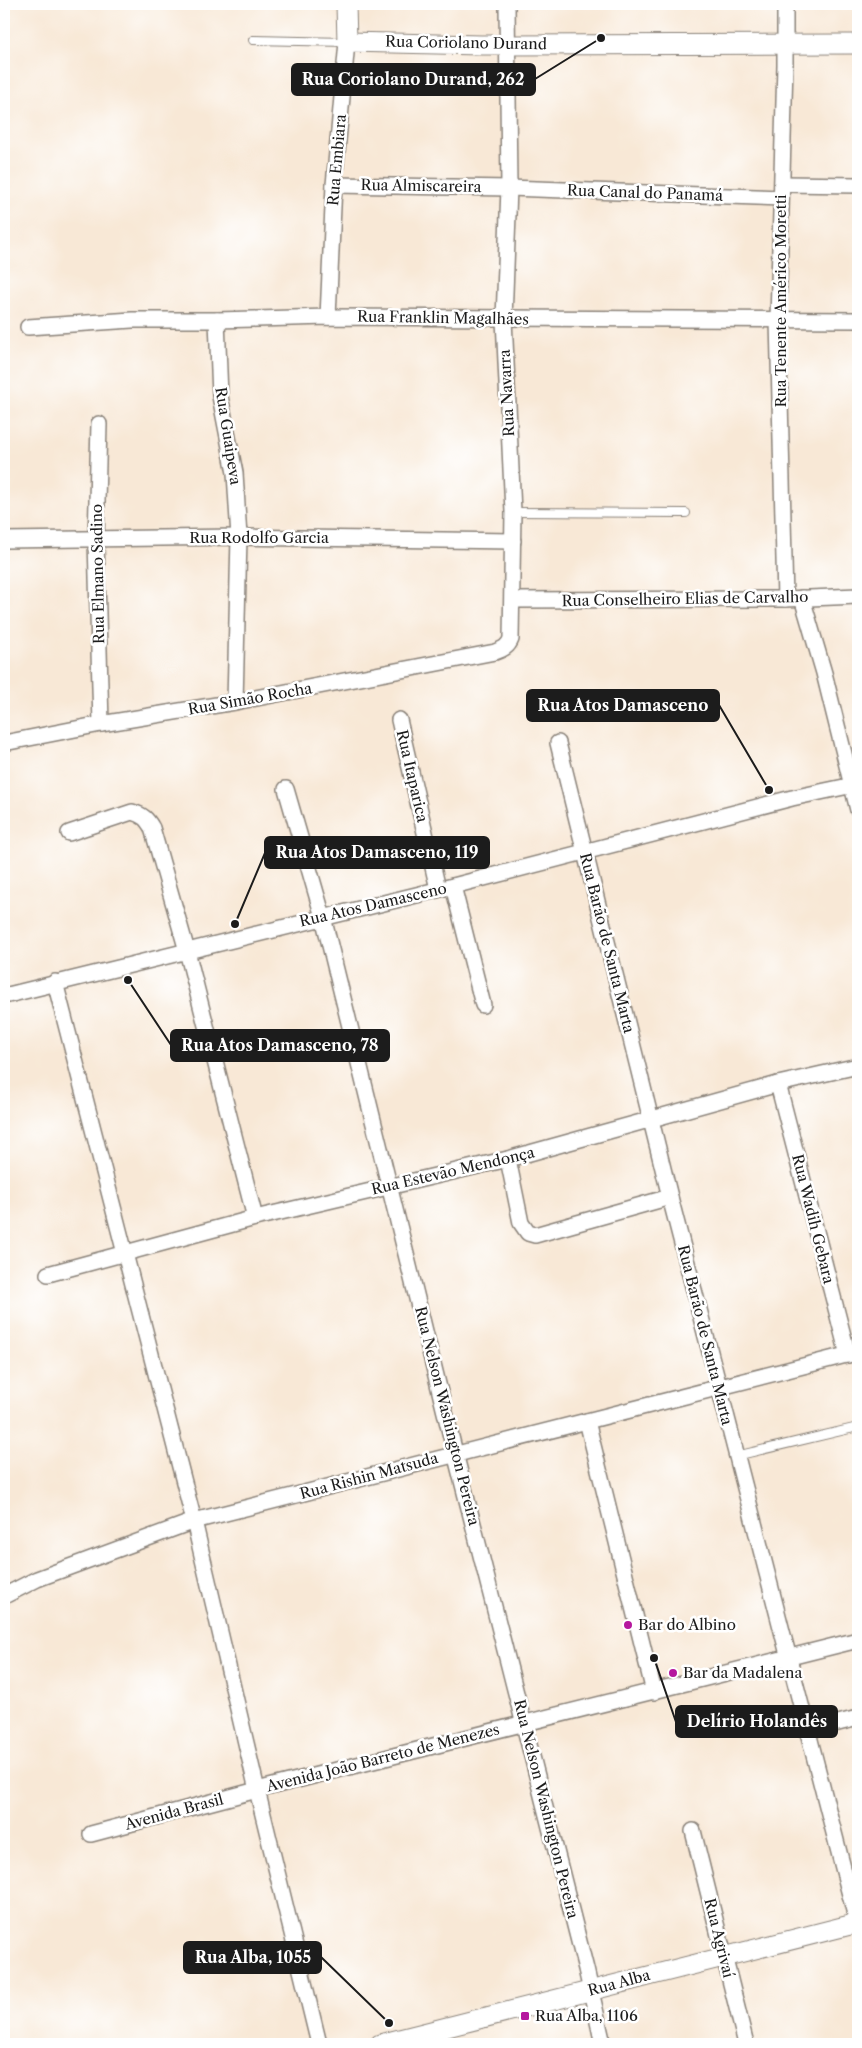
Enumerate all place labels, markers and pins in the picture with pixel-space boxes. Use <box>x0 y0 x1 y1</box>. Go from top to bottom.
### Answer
callout: Rua Coriolano Durand, 262 <box>292 64 535 95</box>
callout: Rua Atos Damasceno <box>527 690 719 721</box>
callout: Rua Atos Damasceno, 119 <box>265 837 489 868</box>
callout: Rua Atos Damasceno, 78 <box>171 1030 389 1061</box>
place label: Bar do Albino <box>638 1615 736 1634</box>
marker: Bar do Albino <box>622 1619 634 1631</box>
place label: Bar da Madalena <box>683 1663 803 1682</box>
marker: Bar da Madalena <box>667 1667 679 1679</box>
callout: Delírio Holandês <box>676 1706 837 1737</box>
callout: Rua Alba, 1055 <box>184 1942 321 1973</box>
place label: Rua Alba, 1106 <box>535 2006 638 2025</box>
marker: Rua Alba, 1106 <box>519 2010 531 2022</box>

